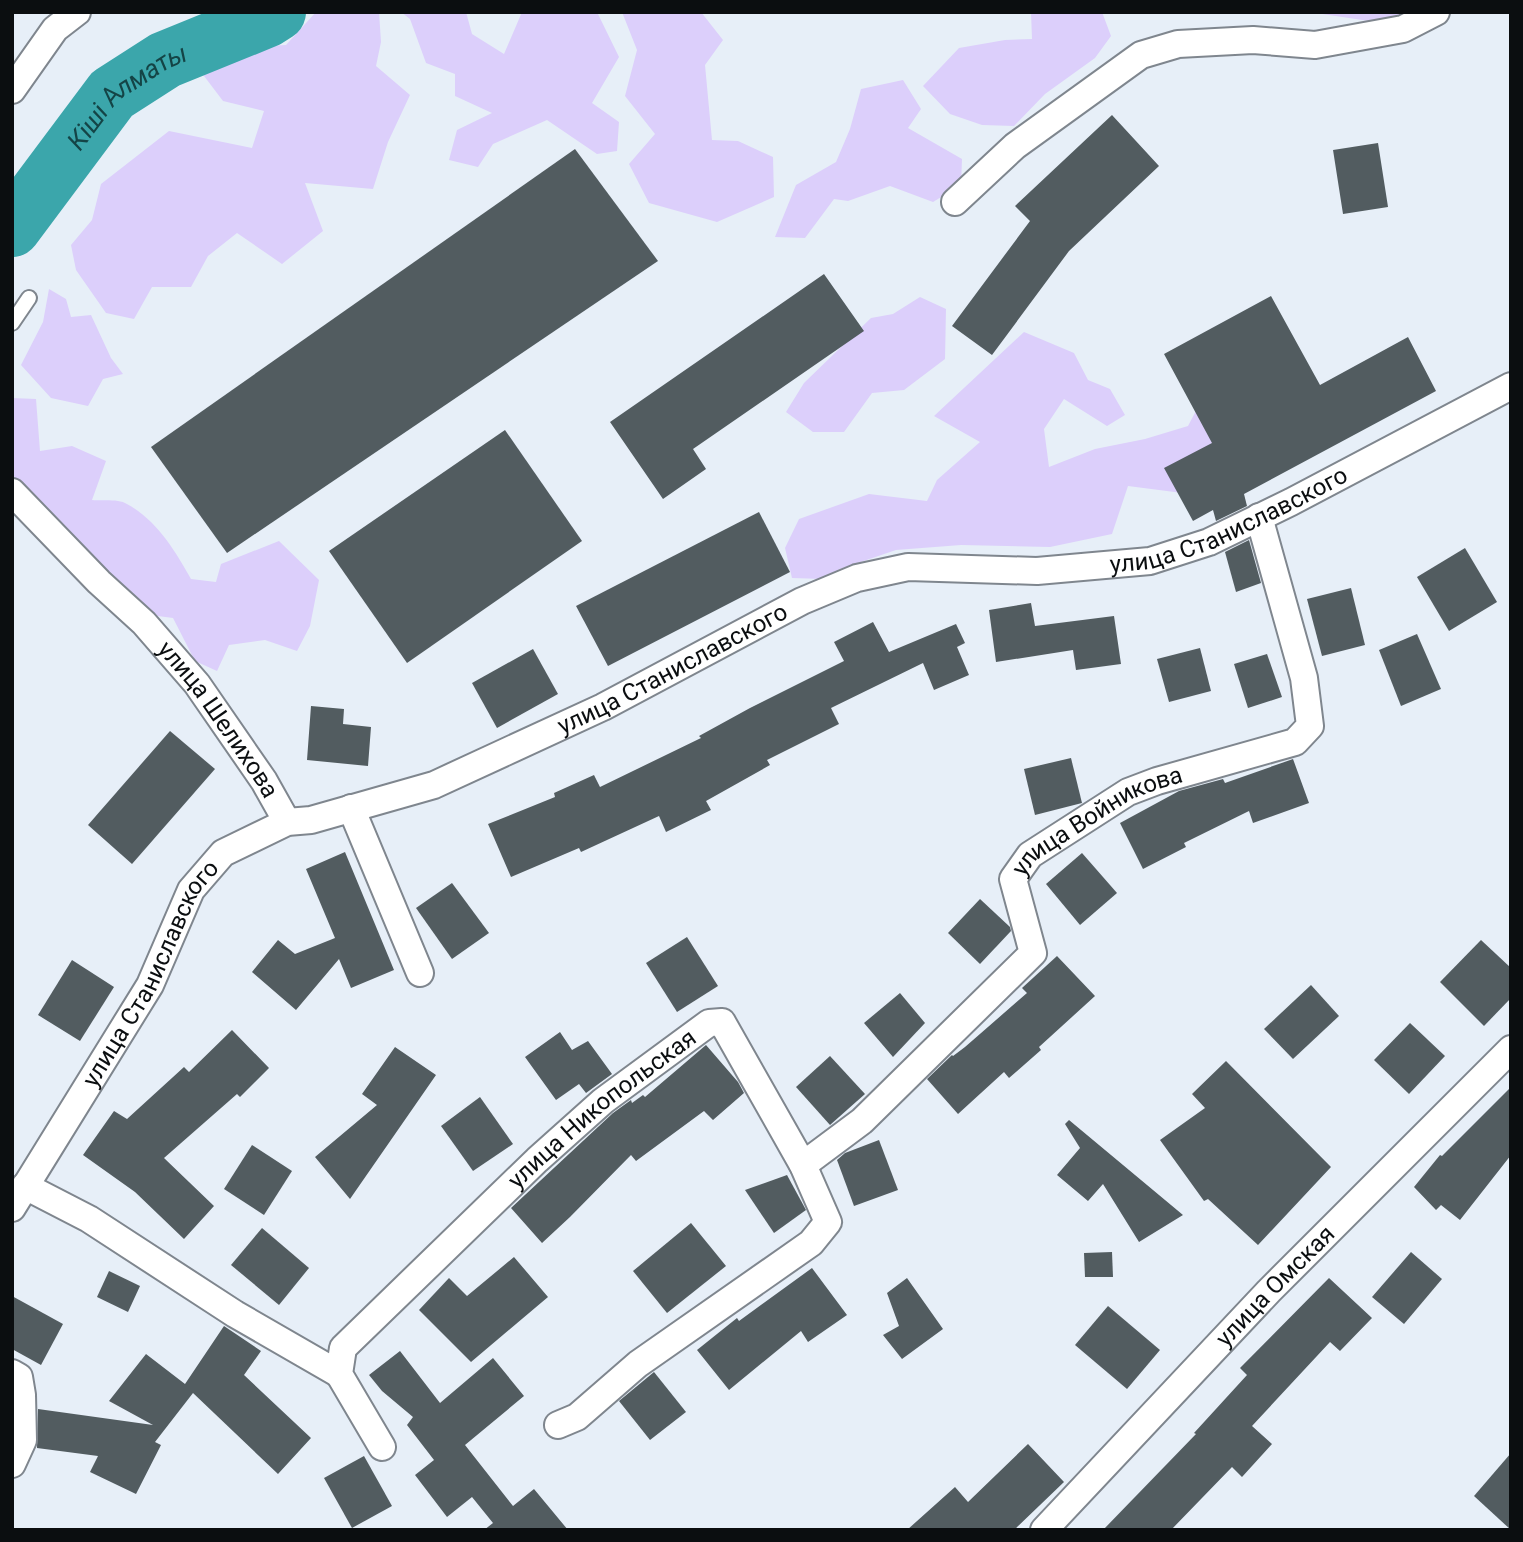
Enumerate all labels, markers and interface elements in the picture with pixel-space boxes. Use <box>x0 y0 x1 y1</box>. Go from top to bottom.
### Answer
water label: Кіші Алматы <box>61 38 191 155</box>
street label: улица Станиславского <box>1109 461 1352 578</box>
street label: улица Станиславского <box>553 597 792 740</box>
street label: улица Шелихова <box>152 635 284 802</box>
street label: улица Войникова <box>1006 761 1186 881</box>
street label: улица Станиславского <box>77 854 224 1092</box>
street label: улица Никопольская <box>502 1023 701 1194</box>
street label: улица Омская <box>1210 1220 1340 1352</box>

